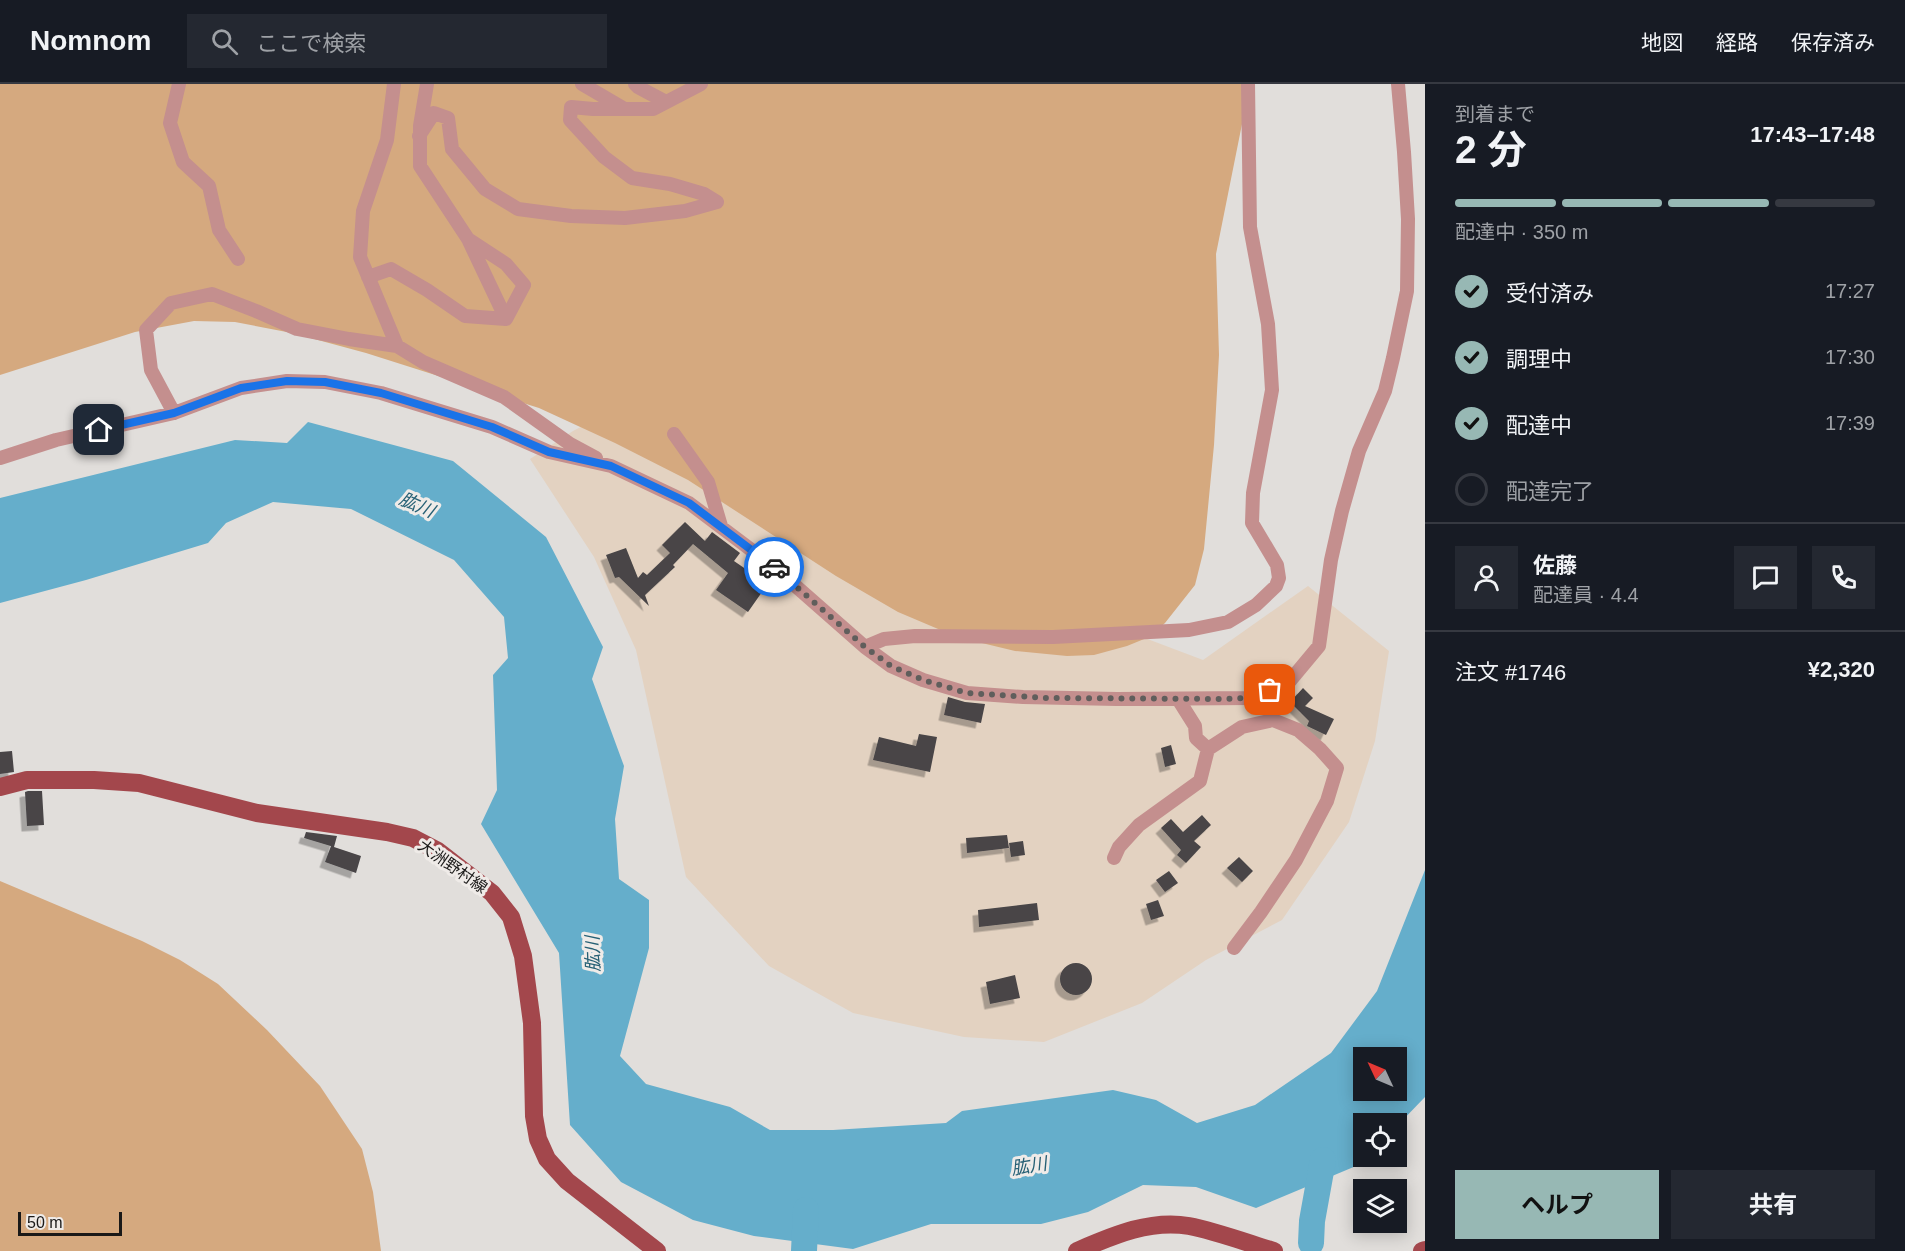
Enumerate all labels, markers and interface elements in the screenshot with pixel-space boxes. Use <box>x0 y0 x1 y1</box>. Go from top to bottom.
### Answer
search box <box>187 14 607 68</box>
text: Nomnom <box>30 25 151 56</box>
icon: search <box>208 25 241 58</box>
text: ここで検索 <box>256 31 366 56</box>
text: 地図 <box>1641 31 1683 54</box>
text: 経路 <box>1716 31 1758 54</box>
text: 保存済み <box>1791 31 1875 54</box>
text: 到着まで <box>1455 103 1535 125</box>
text: 17:43–17:48 <box>1750 122 1875 147</box>
text: 2 分 <box>1455 128 1527 171</box>
text: 配達中 · 350 m <box>1455 221 1588 243</box>
icon: check <box>1455 275 1488 308</box>
text: 17:27 <box>1825 280 1875 302</box>
text: 受付済み <box>1506 281 1594 306</box>
icon: check <box>1455 341 1488 374</box>
text: 17:30 <box>1825 346 1875 368</box>
text: 調理中 <box>1506 347 1572 372</box>
pin <box>73 404 124 455</box>
icon: check <box>1455 407 1488 440</box>
text: 17:39 <box>1825 412 1875 434</box>
icon: home <box>82 413 115 446</box>
text: 配達中 <box>1506 413 1572 438</box>
text: 配達完了 <box>1506 479 1594 504</box>
water label: 肱川 <box>396 489 439 522</box>
courier <box>744 537 804 597</box>
button: person <box>1455 546 1518 609</box>
button: chat <box>1734 546 1797 609</box>
button: phone <box>1812 546 1875 609</box>
icon: car <box>758 551 791 584</box>
text: 佐藤 <box>1533 553 1577 578</box>
text: 配達員 · 4.4 <box>1533 584 1639 606</box>
text: ¥2,320 <box>1808 657 1875 682</box>
text: 注文 #1746 <box>1455 660 1566 685</box>
pin <box>1244 664 1295 715</box>
icon: bag <box>1253 673 1286 706</box>
street label: 大洲野村線 <box>415 836 490 896</box>
water label: 肱川 <box>582 934 604 972</box>
north arrow <box>1353 1047 1407 1101</box>
map controls <box>1353 1047 1407 1233</box>
button: locate <box>1353 1113 1407 1167</box>
water label: 肱川 <box>1010 1153 1050 1179</box>
button: ヘルプ <box>1455 1170 1659 1239</box>
button: 共有 <box>1671 1170 1875 1239</box>
button: layers <box>1353 1179 1407 1233</box>
scale bar <box>18 1209 122 1236</box>
text: 50 m <box>27 1214 63 1231</box>

